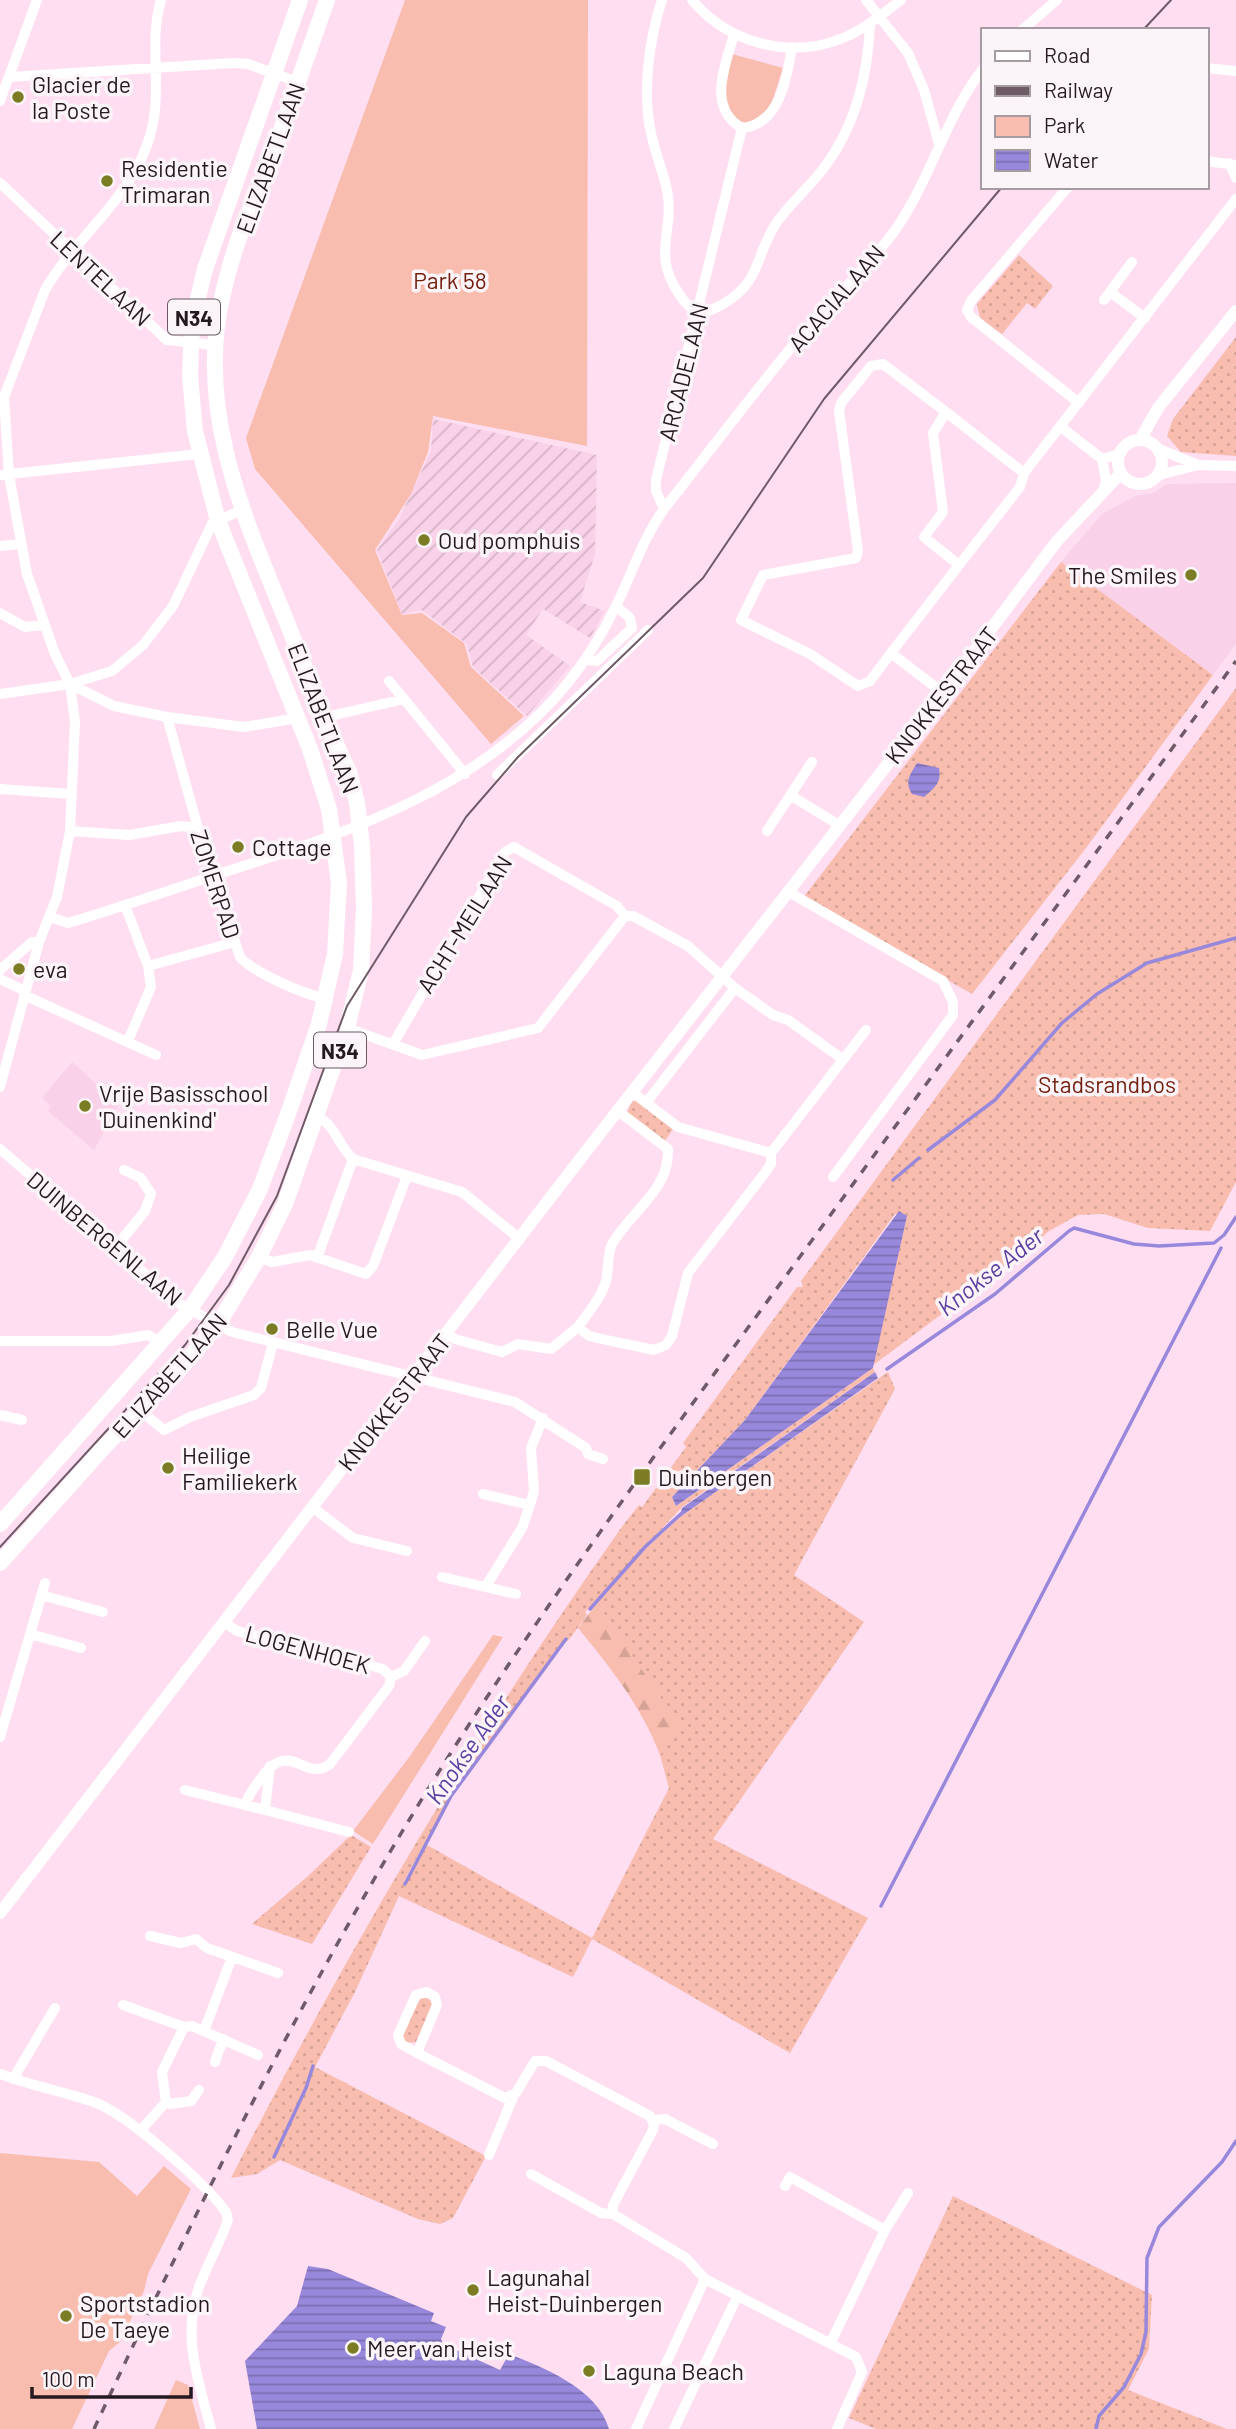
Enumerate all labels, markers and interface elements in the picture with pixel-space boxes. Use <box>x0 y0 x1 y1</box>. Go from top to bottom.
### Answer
legend <box>981 28 1208 189</box>
text: Road <box>1044 42 1090 67</box>
place label: Glacier de la Poste <box>32 70 131 124</box>
text: Railway <box>1044 77 1113 102</box>
street label: ELIZABETLAAN <box>230 79 310 237</box>
marker: Glacier de la Poste <box>10 89 26 105</box>
text: Park <box>1044 112 1085 137</box>
text: Water <box>1044 147 1099 172</box>
place label: Residentie Trimaran <box>121 154 228 208</box>
marker: Residentie Trimaran <box>99 173 115 189</box>
street label: LENTELAAN <box>45 224 157 332</box>
street label: ACACIALAAN <box>782 239 890 357</box>
park label: Park 58 <box>413 266 487 294</box>
road number: N34 <box>168 300 220 334</box>
street label: ARCADELAAN <box>652 300 714 444</box>
place label: Oud pomphuis <box>438 526 580 554</box>
marker: Oud pomphuis <box>416 532 432 548</box>
place label: The Smiles <box>1068 561 1177 589</box>
marker: The Smiles <box>1183 567 1199 583</box>
street label: KNOKKESTRAAT <box>879 621 1003 769</box>
street label: ELIZABETLAAN <box>283 639 365 797</box>
street label: ZOMERPAD <box>185 826 247 942</box>
place label: Cottage <box>252 833 331 861</box>
marker: Cottage <box>230 839 246 855</box>
street label: ACHT-MEILAAN <box>411 850 517 998</box>
place label: eva <box>33 955 67 983</box>
marker: eva <box>11 961 27 977</box>
road number: N34 <box>314 1032 366 1068</box>
park label: Stadsrandbos <box>1038 1070 1176 1098</box>
place label: Vrije Basisschool 'Duinenkind' <box>99 1079 268 1133</box>
marker: Vrije Basisschool 'Duinenkind' <box>77 1098 93 1114</box>
street label: DUINBERGENLAAN <box>22 1165 188 1311</box>
water label: Knokse Ader <box>931 1220 1050 1321</box>
street label: ELIZABETLAAN <box>106 1307 232 1443</box>
place label: Belle Vue <box>286 1315 378 1343</box>
marker: Belle Vue <box>264 1321 280 1337</box>
street label: KNOKKESTRAAT <box>332 1328 456 1476</box>
place label: Heilige Familiekerk <box>182 1441 298 1495</box>
marker: Heilige Familiekerk <box>160 1460 176 1476</box>
place label: Duinbergen <box>658 1463 772 1491</box>
marker: Duinbergen <box>632 1467 652 1487</box>
street label: LOGENHOEK <box>242 1619 374 1679</box>
water label: Knokse Ader <box>419 1688 516 1809</box>
place label: Lagunahal Heist-Duinbergen <box>487 2263 662 2317</box>
marker: Lagunahal Heist-Duinbergen <box>465 2282 481 2298</box>
place label: Sportstadion De Taeye <box>80 2289 210 2343</box>
marker: Sportstadion De Taeye <box>58 2308 74 2324</box>
place label: Meer van Heist <box>367 2334 513 2362</box>
marker: Meer van Heist <box>345 2340 361 2356</box>
scale bar <box>32 2356 191 2400</box>
place label: Laguna Beach <box>603 2357 744 2385</box>
marker: Laguna Beach <box>581 2363 597 2379</box>
text: 100 m <box>42 2366 95 2391</box>

